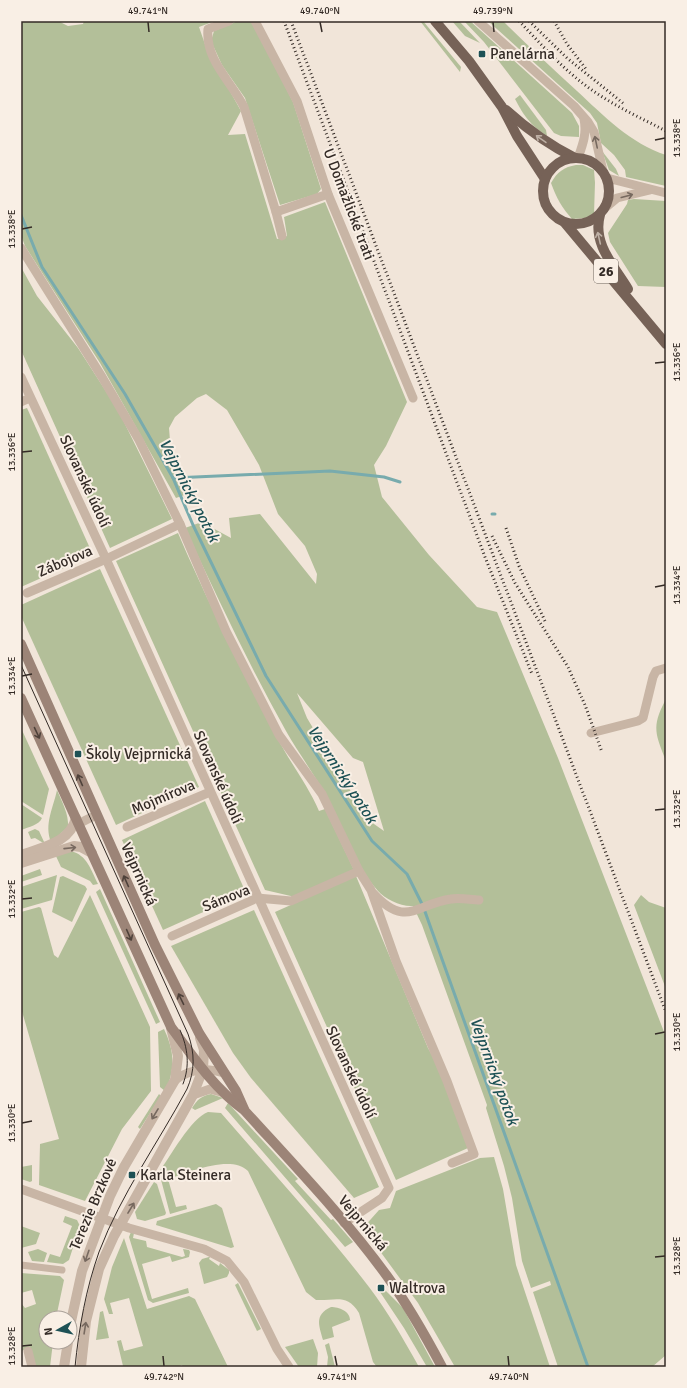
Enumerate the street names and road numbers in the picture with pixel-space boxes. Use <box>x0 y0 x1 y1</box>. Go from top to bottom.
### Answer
street label: U Domažlické trati <box>319 146 379 262</box>
road number: 26 <box>594 259 618 283</box>
street label: Slovanské údolí <box>56 432 114 530</box>
street label: Zábojova <box>35 541 95 581</box>
street label: Slovanské údolí <box>189 728 247 826</box>
street label: Mojmírova <box>128 776 198 818</box>
street label: Vejprnická <box>117 840 161 908</box>
street label: Sámova <box>199 880 253 916</box>
street label: Slovanské údolí <box>322 1023 380 1121</box>
street label: Terezie Brzkové <box>66 1155 120 1253</box>
street label: Vejprnická <box>334 1191 392 1255</box>

